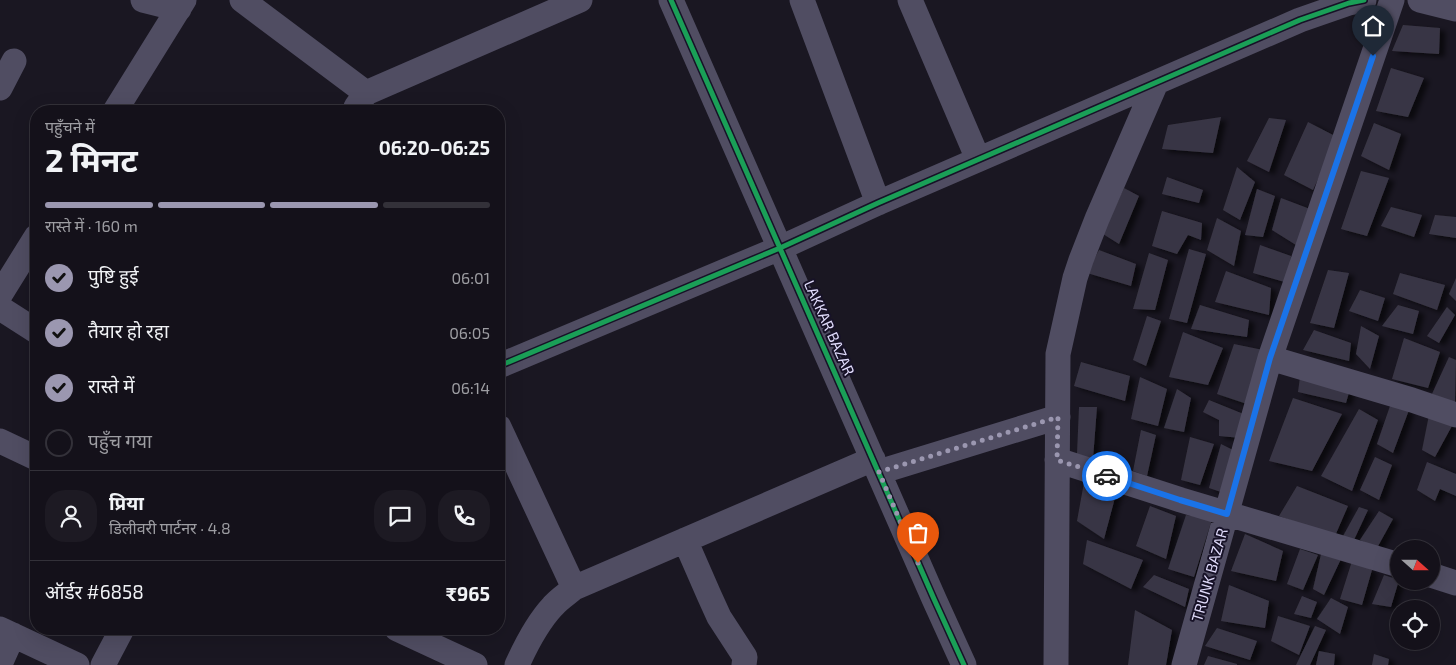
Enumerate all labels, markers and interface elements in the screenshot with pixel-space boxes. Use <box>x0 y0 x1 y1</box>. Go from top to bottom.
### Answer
pin <box>1352 5 1394 56</box>
icon: home <box>1359 12 1387 40</box>
text: पहुँचने में <box>45 117 95 136</box>
text: 06:20–06:25 <box>379 136 490 159</box>
text: 2 मिनट <box>45 140 138 178</box>
text: रास्ते में · 160 m <box>45 216 138 235</box>
icon: check <box>45 264 73 292</box>
text: पुष्टि हुई <box>88 264 138 287</box>
text: 06:01 <box>451 268 490 287</box>
street label: LAKKAR BAZAR <box>801 277 859 378</box>
icon: check <box>45 319 73 347</box>
text: तैयार हो रहा <box>88 319 169 342</box>
text: 06:05 <box>449 323 490 342</box>
icon: check <box>45 374 73 402</box>
text: रास्ते में <box>88 374 135 397</box>
text: 06:14 <box>451 378 490 397</box>
text: पहुँच गया <box>88 429 152 452</box>
courier <box>1082 451 1132 501</box>
icon: car <box>1093 462 1121 490</box>
button: person <box>45 490 97 542</box>
button: chat <box>374 490 426 542</box>
button: phone <box>438 490 490 542</box>
text: प्रिया <box>109 491 144 514</box>
pin <box>897 512 939 563</box>
text: डिलीवरी पार्टनर · 4.8 <box>109 518 231 537</box>
icon: bag <box>904 519 932 547</box>
street label: TRUNK BAZAR <box>1187 526 1231 624</box>
north arrow <box>1390 540 1440 590</box>
map controls <box>1390 540 1440 650</box>
text: ऑर्डर #6858 <box>45 580 144 603</box>
text: ₹965 <box>446 582 490 605</box>
button: locate <box>1390 600 1440 650</box>

